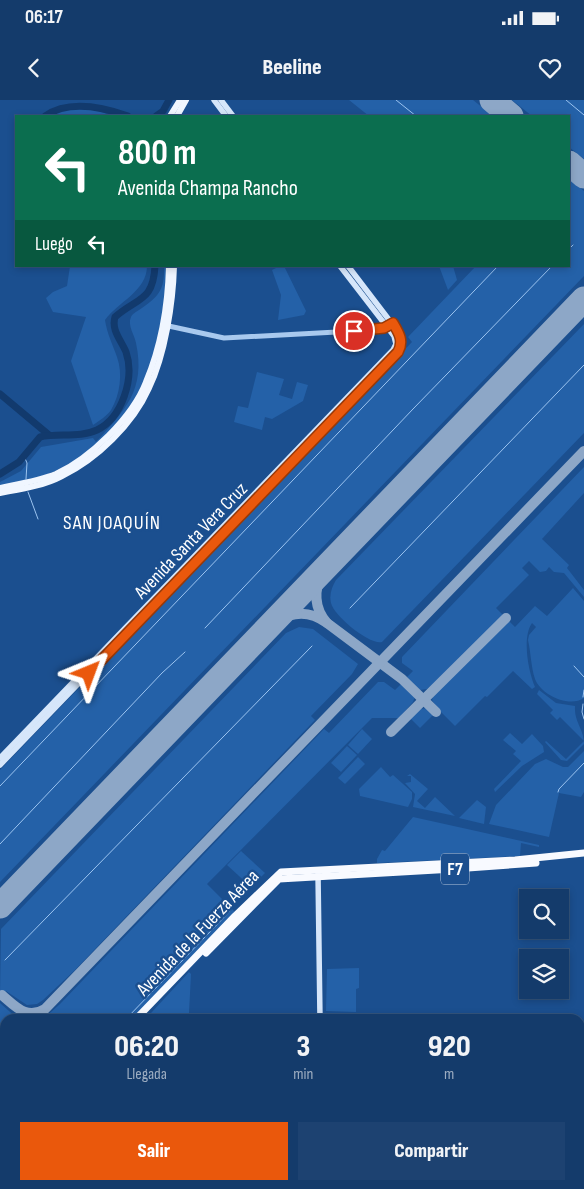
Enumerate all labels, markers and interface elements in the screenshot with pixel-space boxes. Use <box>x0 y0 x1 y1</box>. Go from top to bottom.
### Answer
text: 06:17 <box>25 6 63 29</box>
icon: back <box>20 54 48 82</box>
text: Beeline <box>262 54 322 81</box>
icon: heart <box>536 54 564 82</box>
text: 800 m <box>118 132 197 175</box>
icon: left <box>35 135 100 200</box>
text: Avenida Champa Rancho <box>118 175 298 202</box>
icon: left <box>83 230 111 258</box>
text: Luego <box>35 233 73 256</box>
pin <box>333 310 375 352</box>
icon: arrive <box>340 317 368 345</box>
street label: Avenida Santa Vera Cruz <box>129 478 253 605</box>
district label: SAN JOAQUÍN <box>63 511 161 535</box>
position arrow <box>62 646 114 698</box>
road number: F7 <box>441 854 469 884</box>
street label: Avenida de la Fuerza Aérea <box>131 865 264 1002</box>
map controls <box>519 889 569 999</box>
button: search <box>519 889 569 939</box>
button: layers <box>519 949 569 999</box>
text: 06:20 <box>114 1029 179 1065</box>
text: 3 <box>296 1029 310 1065</box>
text: 920 <box>428 1029 471 1065</box>
text: Llegada <box>126 1065 167 1084</box>
text: min <box>293 1065 313 1084</box>
text: m <box>444 1065 454 1084</box>
button: Salir <box>20 1122 288 1180</box>
button: Compartir <box>298 1122 565 1180</box>

